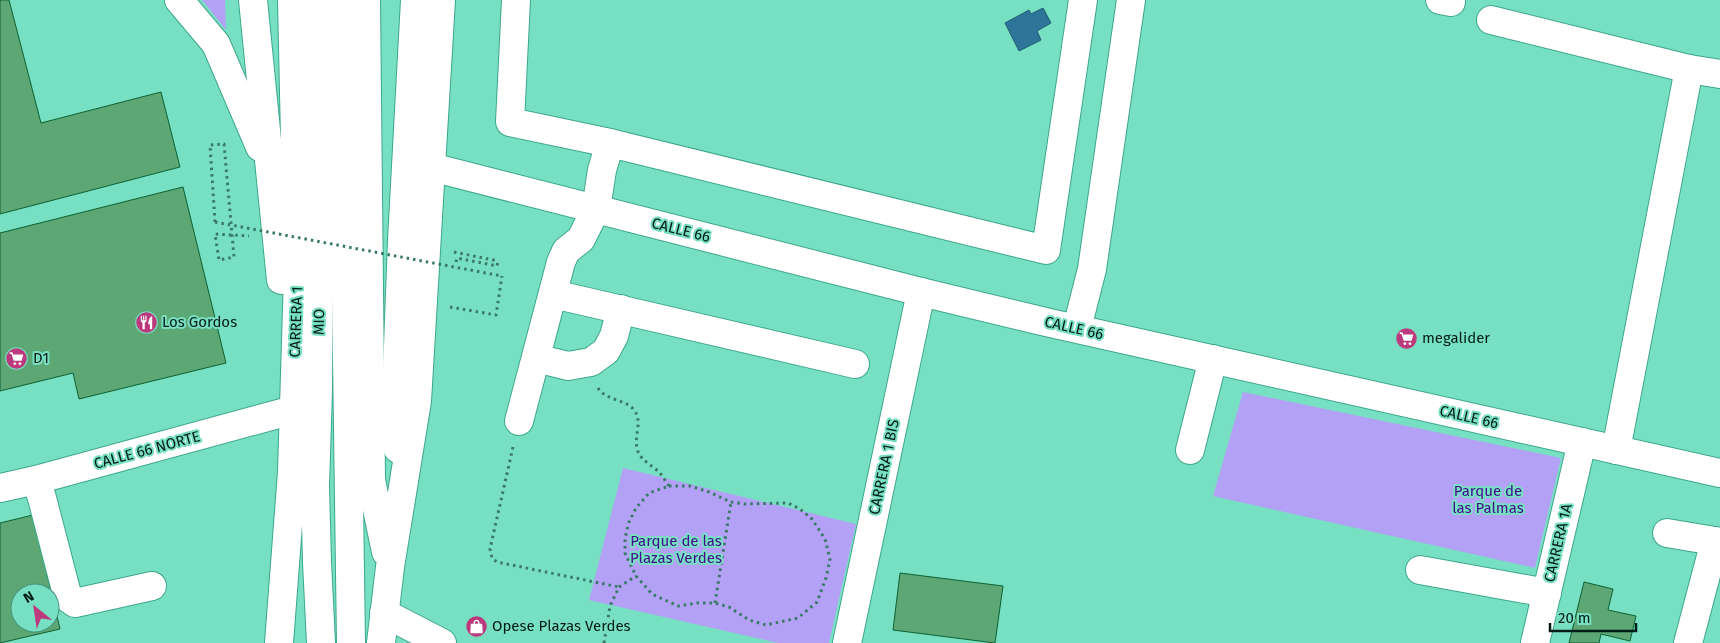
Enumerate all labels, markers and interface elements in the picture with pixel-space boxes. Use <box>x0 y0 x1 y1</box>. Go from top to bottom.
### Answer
street label: CALLE 66 <box>650 214 712 246</box>
street label: CARRERA 1 <box>286 286 306 358</box>
street label: MIO <box>310 309 328 335</box>
restaurant icon: Los Gordos <box>134 310 158 334</box>
street label: CALLE 66 <box>1043 312 1105 344</box>
place label: Los Gordos <box>162 313 237 331</box>
supermarket icon: megalider <box>1394 326 1418 350</box>
place label: megalider <box>1422 329 1490 347</box>
supermarket icon: D1 <box>5 346 29 370</box>
place label: D1 <box>33 349 49 367</box>
street label: CALLE 66 <box>1438 401 1500 433</box>
street label: CARRERA 1 BIS <box>865 418 903 516</box>
street label: CALLE 66 NORTE <box>92 427 202 473</box>
park label: Parque de las Palmas <box>1452 482 1524 517</box>
street label: CARRERA 1A <box>1540 502 1576 584</box>
park label: Parque de las Plazas Verdes <box>630 532 722 567</box>
north arrow <box>10 583 60 633</box>
text: N <box>20 587 37 607</box>
scale bar <box>1550 600 1636 632</box>
text: 20 m <box>1558 609 1591 627</box>
shop icon: Opese Plazas Verdes <box>464 614 488 638</box>
place label: Opese Plazas Verdes <box>492 617 631 635</box>

